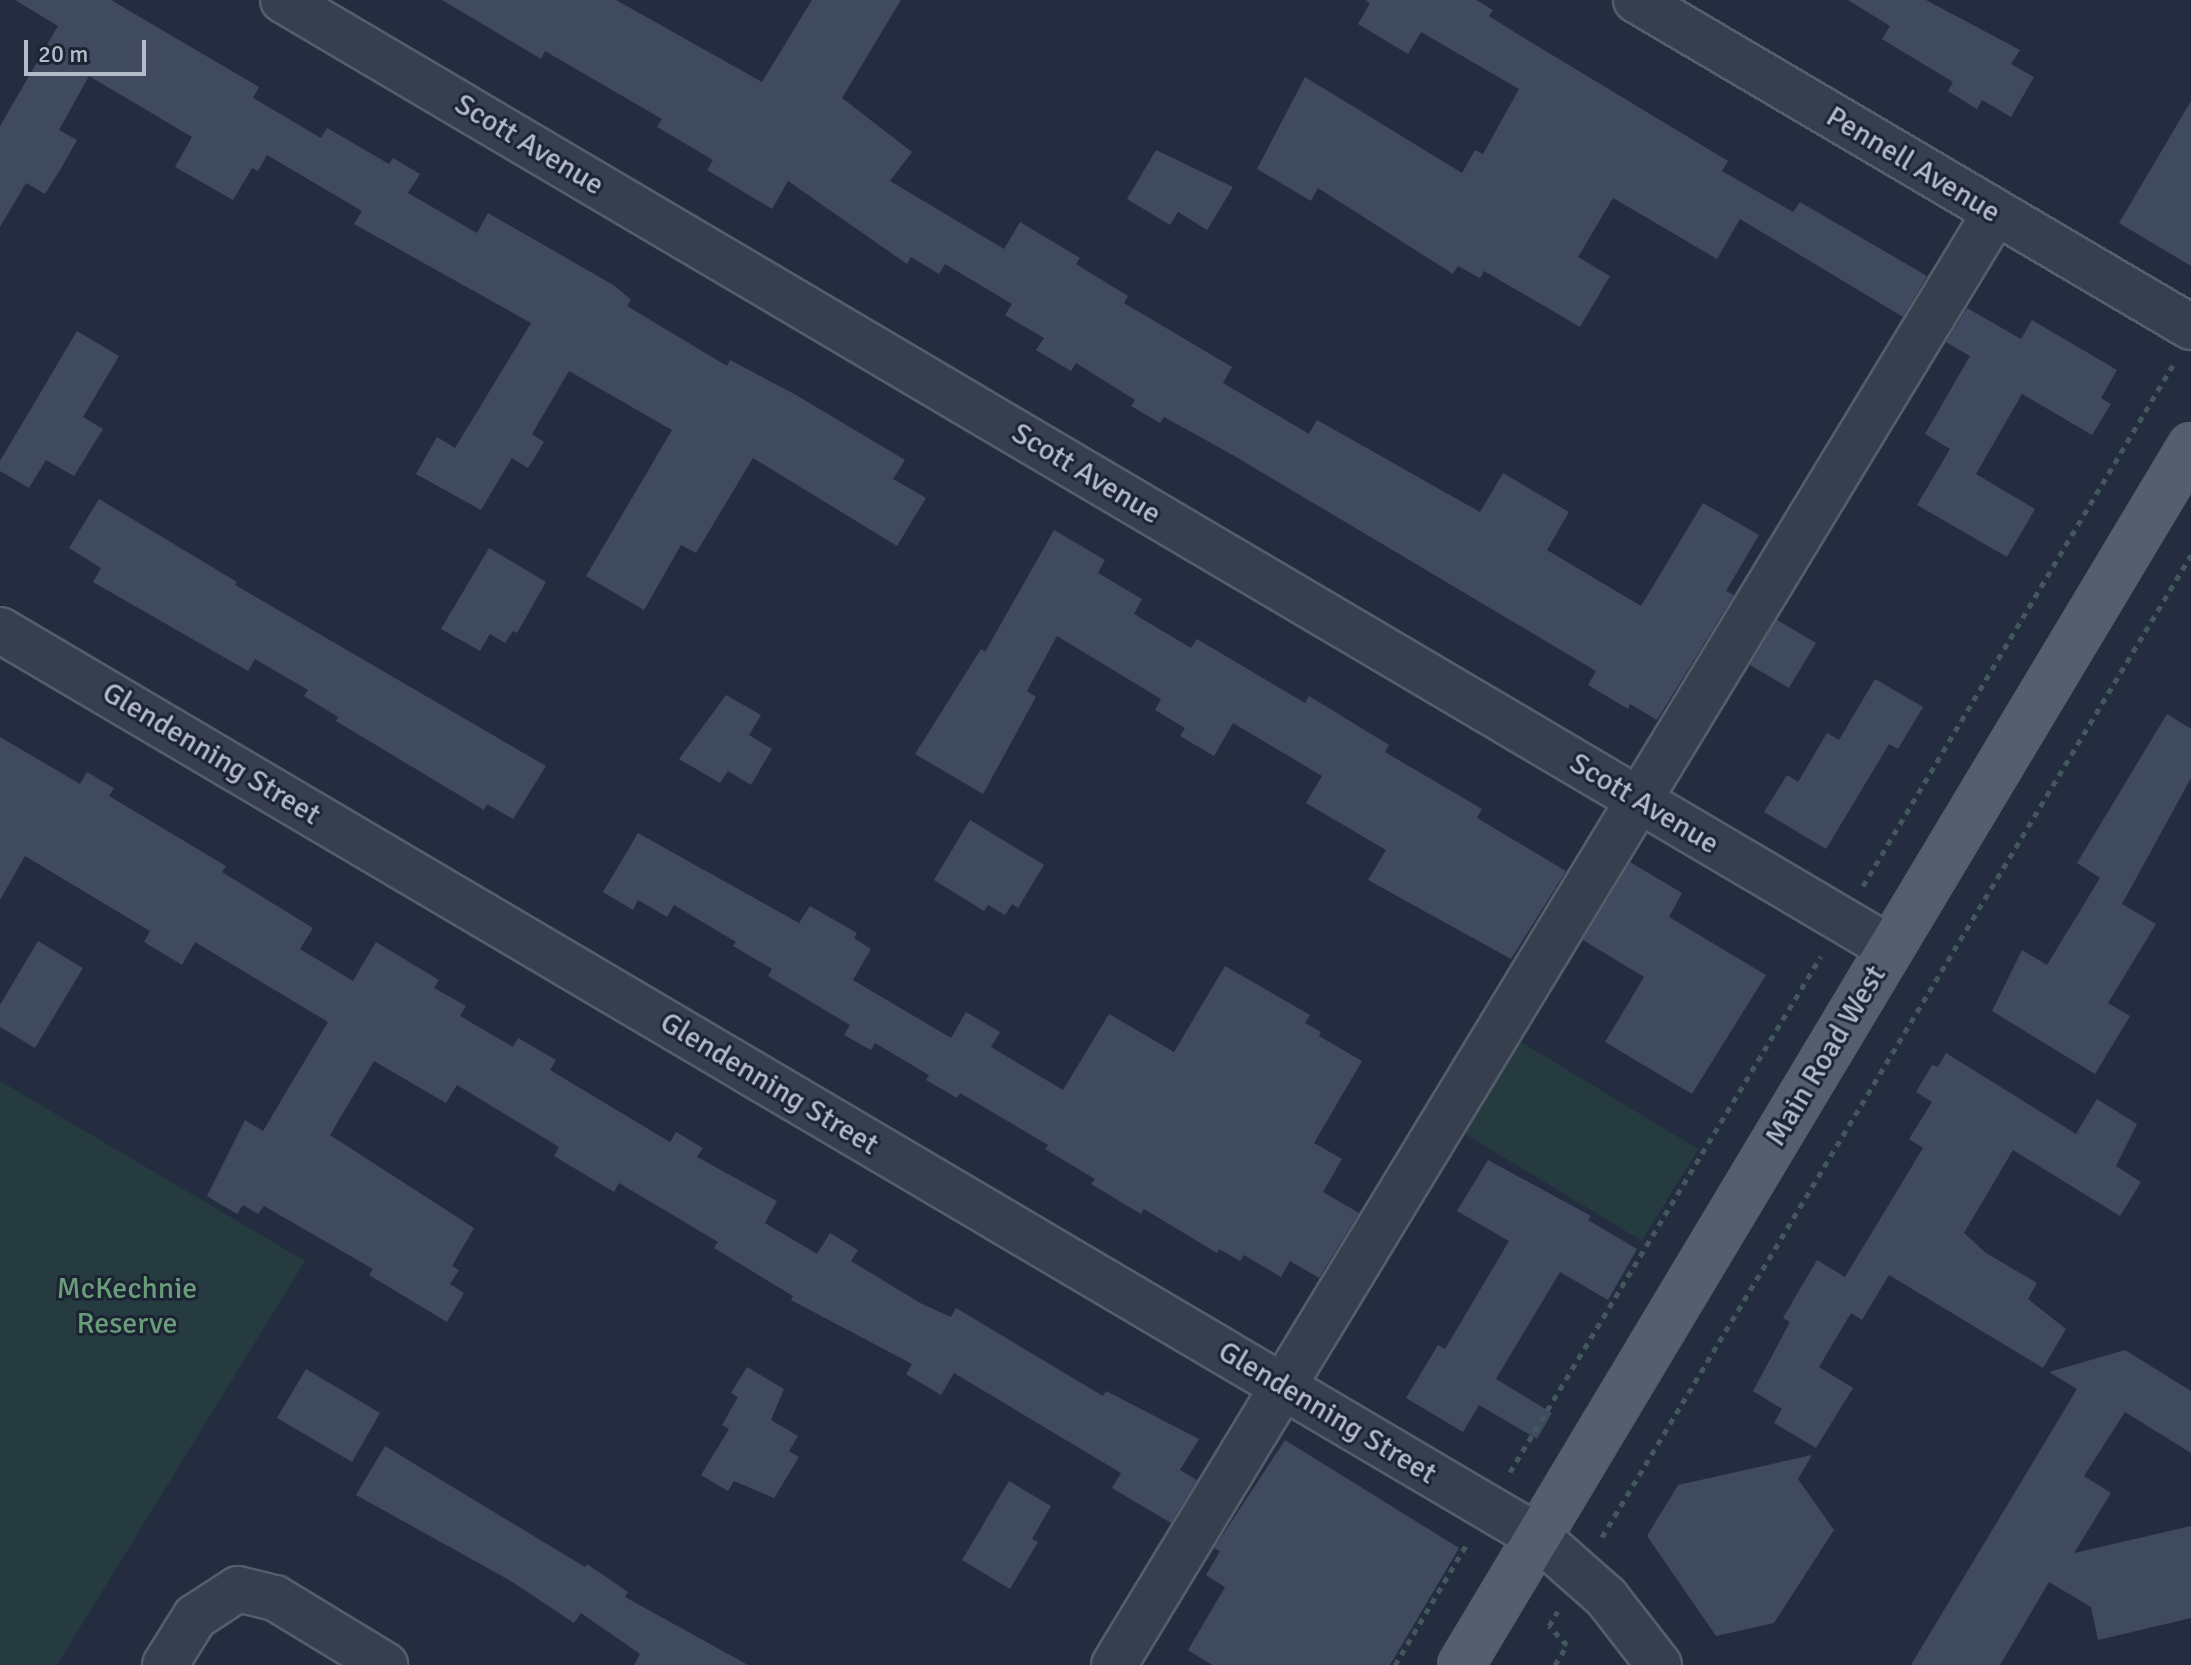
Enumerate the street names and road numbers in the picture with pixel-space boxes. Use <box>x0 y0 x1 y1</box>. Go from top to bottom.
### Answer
street label: Scott Avenue <box>448 86 610 204</box>
street label: Pennell Avenue <box>1819 99 2007 231</box>
street label: Scott Avenue <box>1005 415 1167 533</box>
street label: Glendenning Street <box>95 675 327 833</box>
street label: Scott Avenue <box>1563 745 1725 863</box>
street label: Main Road West <box>1758 959 1894 1153</box>
street label: Glendenning Street <box>653 1005 885 1163</box>
street label: Glendenning Street <box>1211 1334 1443 1492</box>

